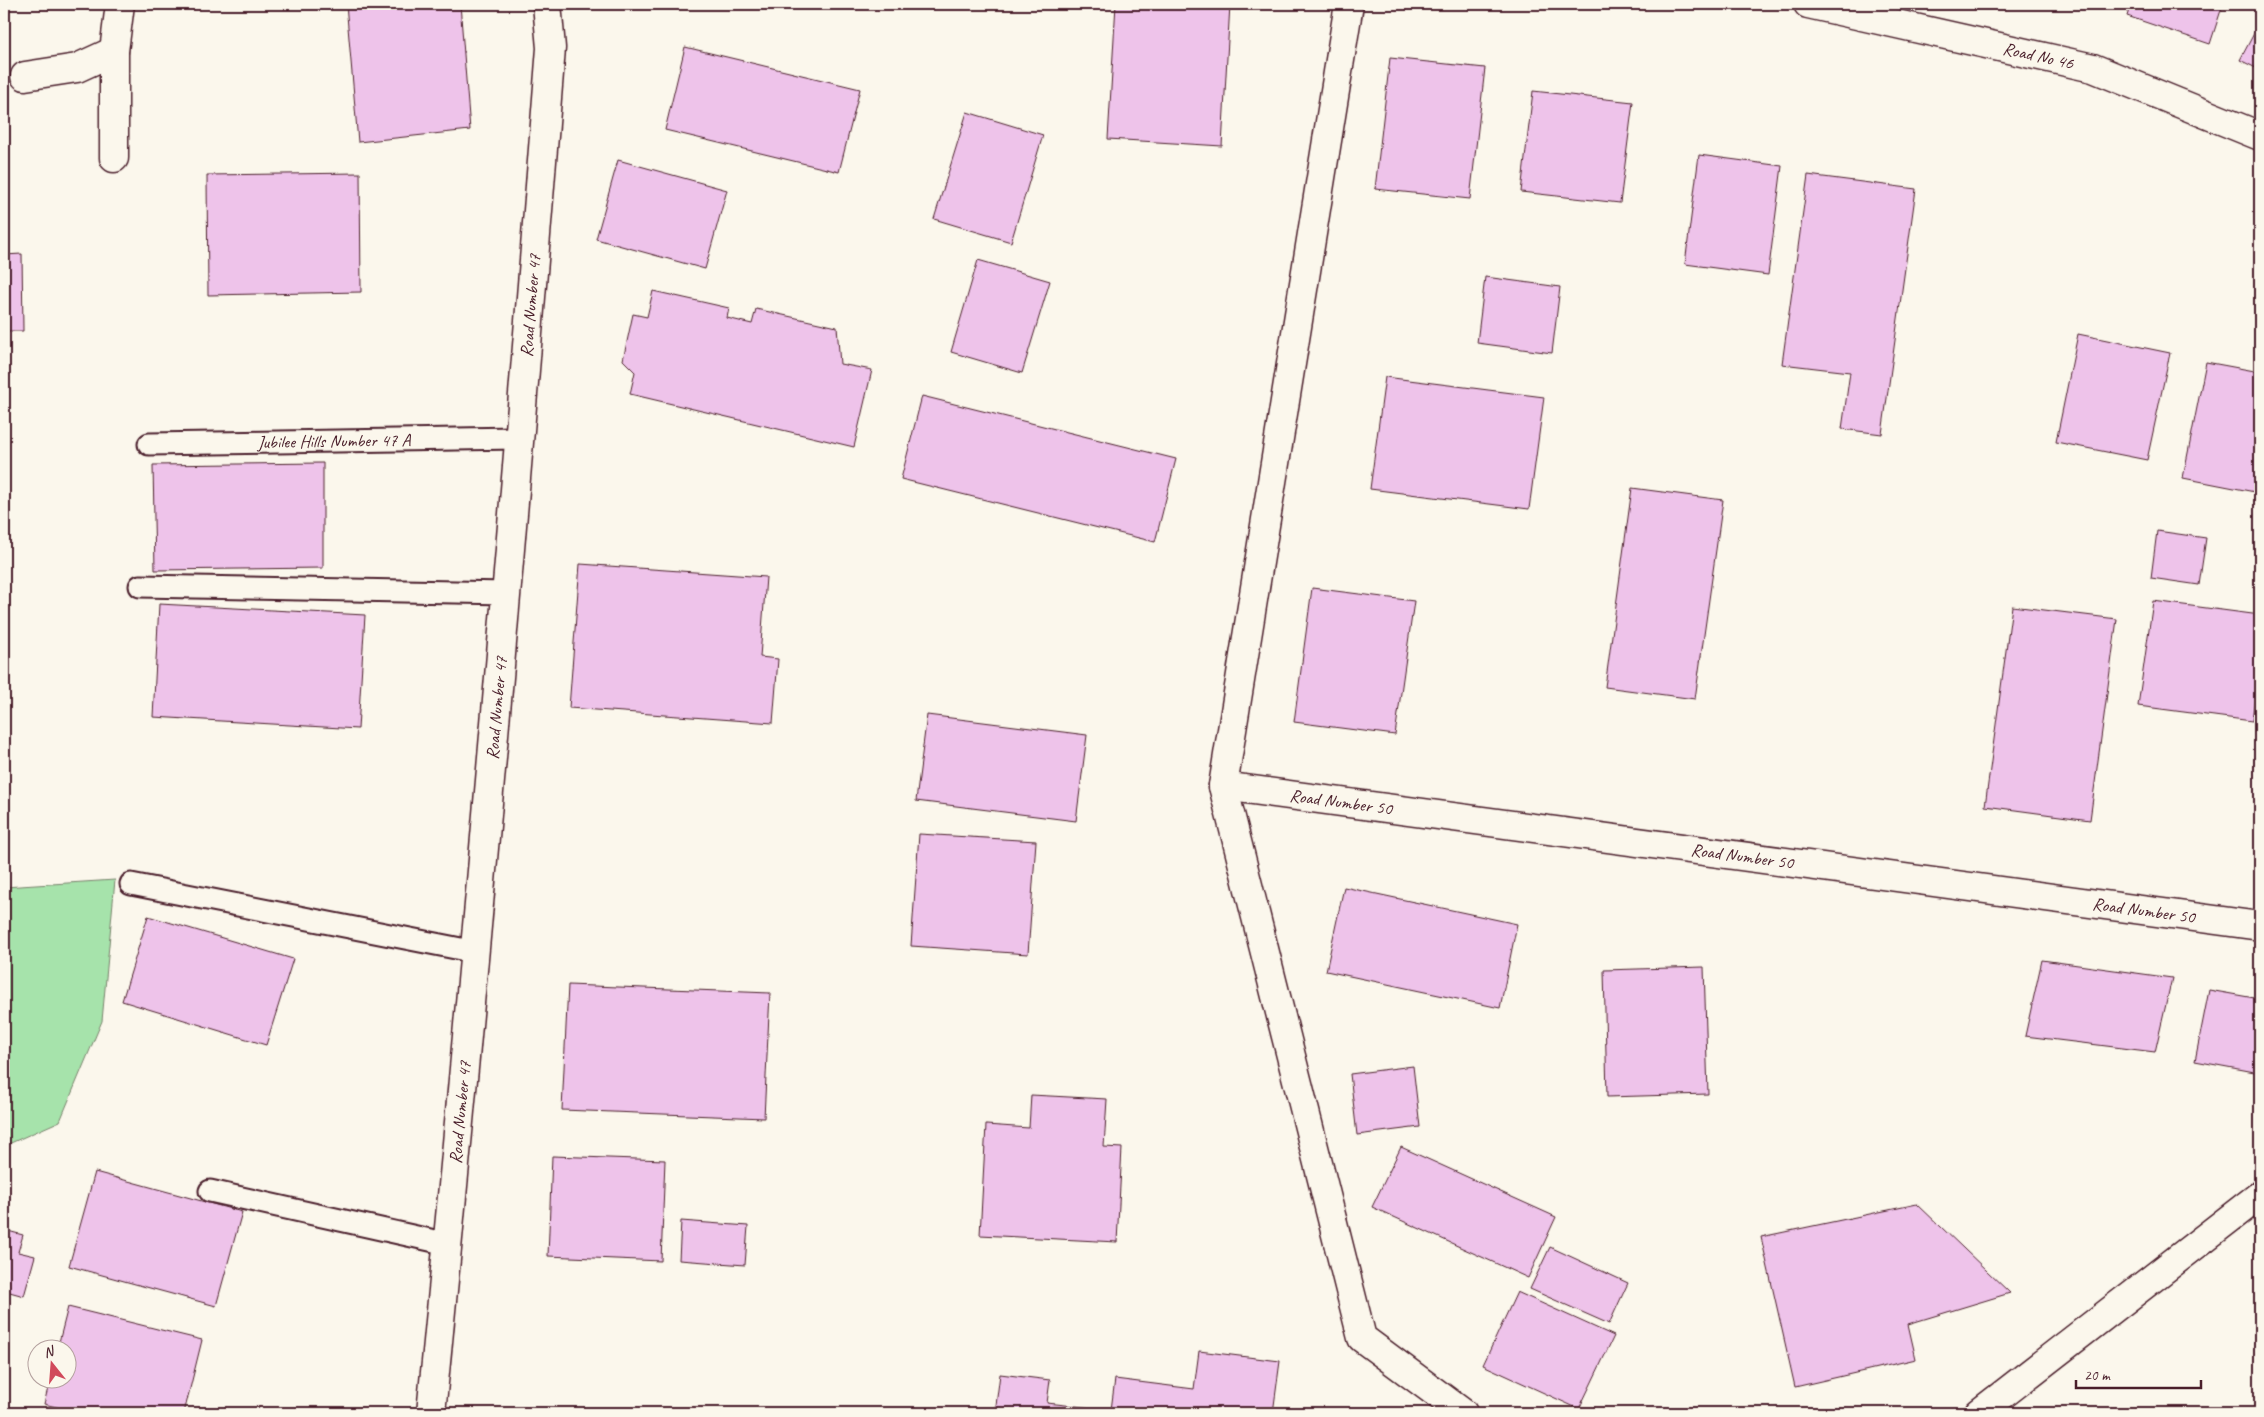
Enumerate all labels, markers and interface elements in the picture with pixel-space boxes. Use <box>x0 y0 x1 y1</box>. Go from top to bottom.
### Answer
street label: Road No 46 <box>2001 37 2077 74</box>
street label: Road Number 47 <box>515 252 546 358</box>
street label: Jubilee Hills Number 47 A <box>256 429 412 453</box>
street label: Road Number 47 <box>481 655 512 760</box>
street label: Road Number 50 <box>1288 784 1395 820</box>
street label: Road Number 50 <box>1690 838 1797 874</box>
street label: Road Number 50 <box>2091 892 2198 928</box>
street label: Road Number 47 <box>444 1059 476 1165</box>
north arrow <box>28 1340 78 1390</box>
text: N <box>42 1342 57 1361</box>
scale bar <box>2076 1357 2202 1389</box>
text: 20 m <box>2084 1366 2111 1385</box>

